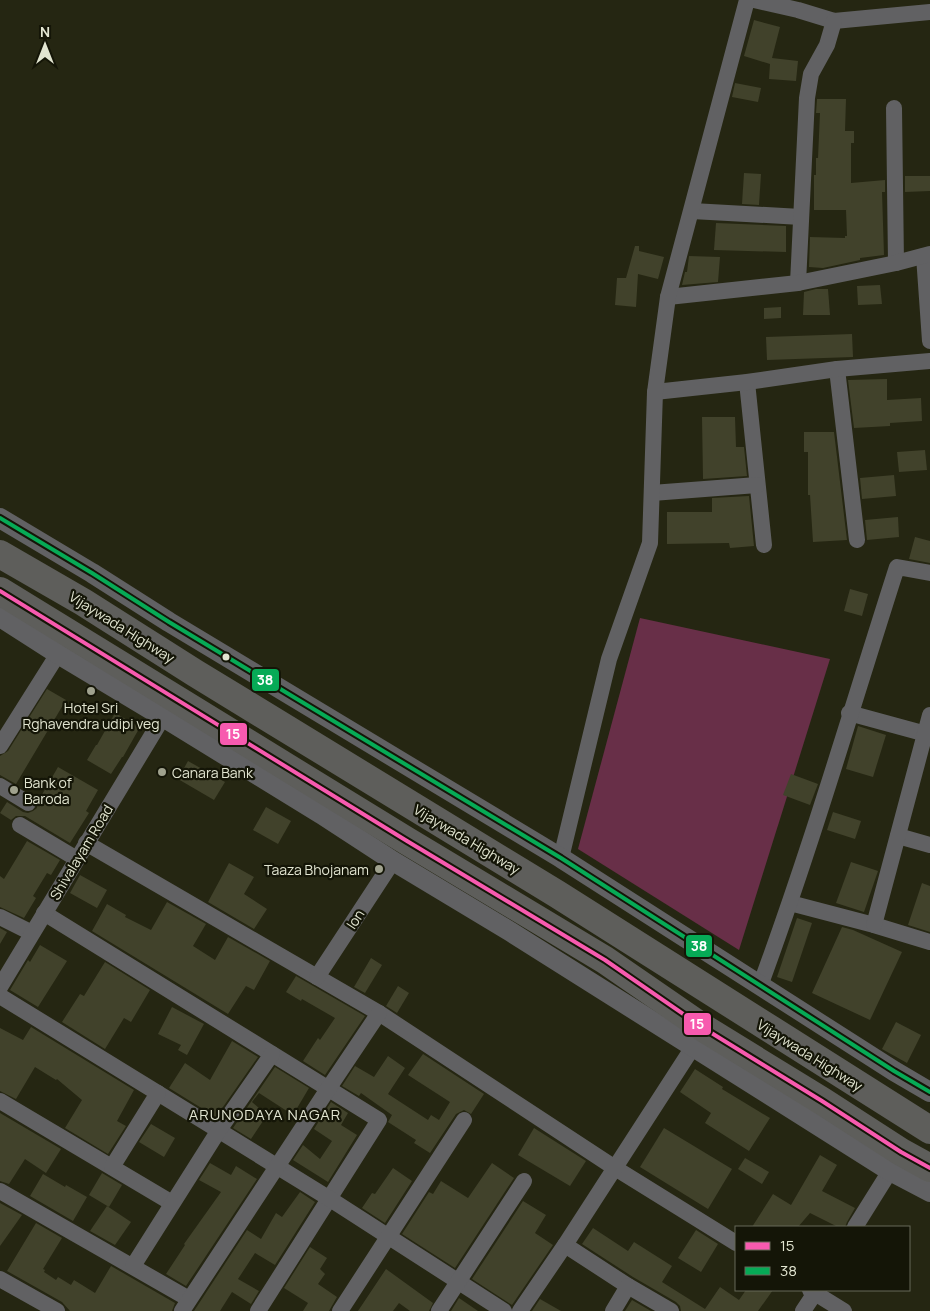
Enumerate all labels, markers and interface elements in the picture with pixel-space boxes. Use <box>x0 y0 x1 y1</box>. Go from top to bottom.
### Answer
north arrow <box>20 20 70 70</box>
text: N <box>40 22 50 41</box>
street label: Vijaywada Highway <box>66 587 179 667</box>
unlabelled marker <box>221 652 231 662</box>
line badge: 38 <box>251 668 280 692</box>
text: 38 <box>257 670 273 689</box>
marker: Hotel Sri Rghavendra udipi veg <box>85 685 97 697</box>
place label: Hotel Sri Rghavendra udipi veg <box>22 698 160 733</box>
line badge: 15 <box>219 722 248 746</box>
text: 15 <box>226 724 240 743</box>
place label: Canara Bank <box>172 763 254 782</box>
marker: Canara Bank <box>156 766 168 778</box>
place label: Bank of Baroda <box>24 773 72 808</box>
marker: Bank of Baroda <box>8 784 20 796</box>
street label: Vijaywada Highway <box>410 800 524 879</box>
street label: Shivalayam Road <box>45 801 117 903</box>
place label: Taaza Bhojanam <box>264 860 369 879</box>
marker: Taaza Bhojanam <box>373 863 385 875</box>
street label: Ion <box>342 905 368 933</box>
line badge: 38 <box>685 934 713 958</box>
text: 38 <box>691 936 707 955</box>
line badge: 15 <box>683 1012 712 1036</box>
text: 15 <box>690 1014 704 1033</box>
street label: Vijaywada Highway <box>754 1015 867 1095</box>
district label: ARUNODAYA NAGAR <box>189 1104 341 1125</box>
legend <box>735 1226 910 1291</box>
text: 15 <box>780 1235 795 1256</box>
text: 38 <box>780 1260 797 1281</box>

